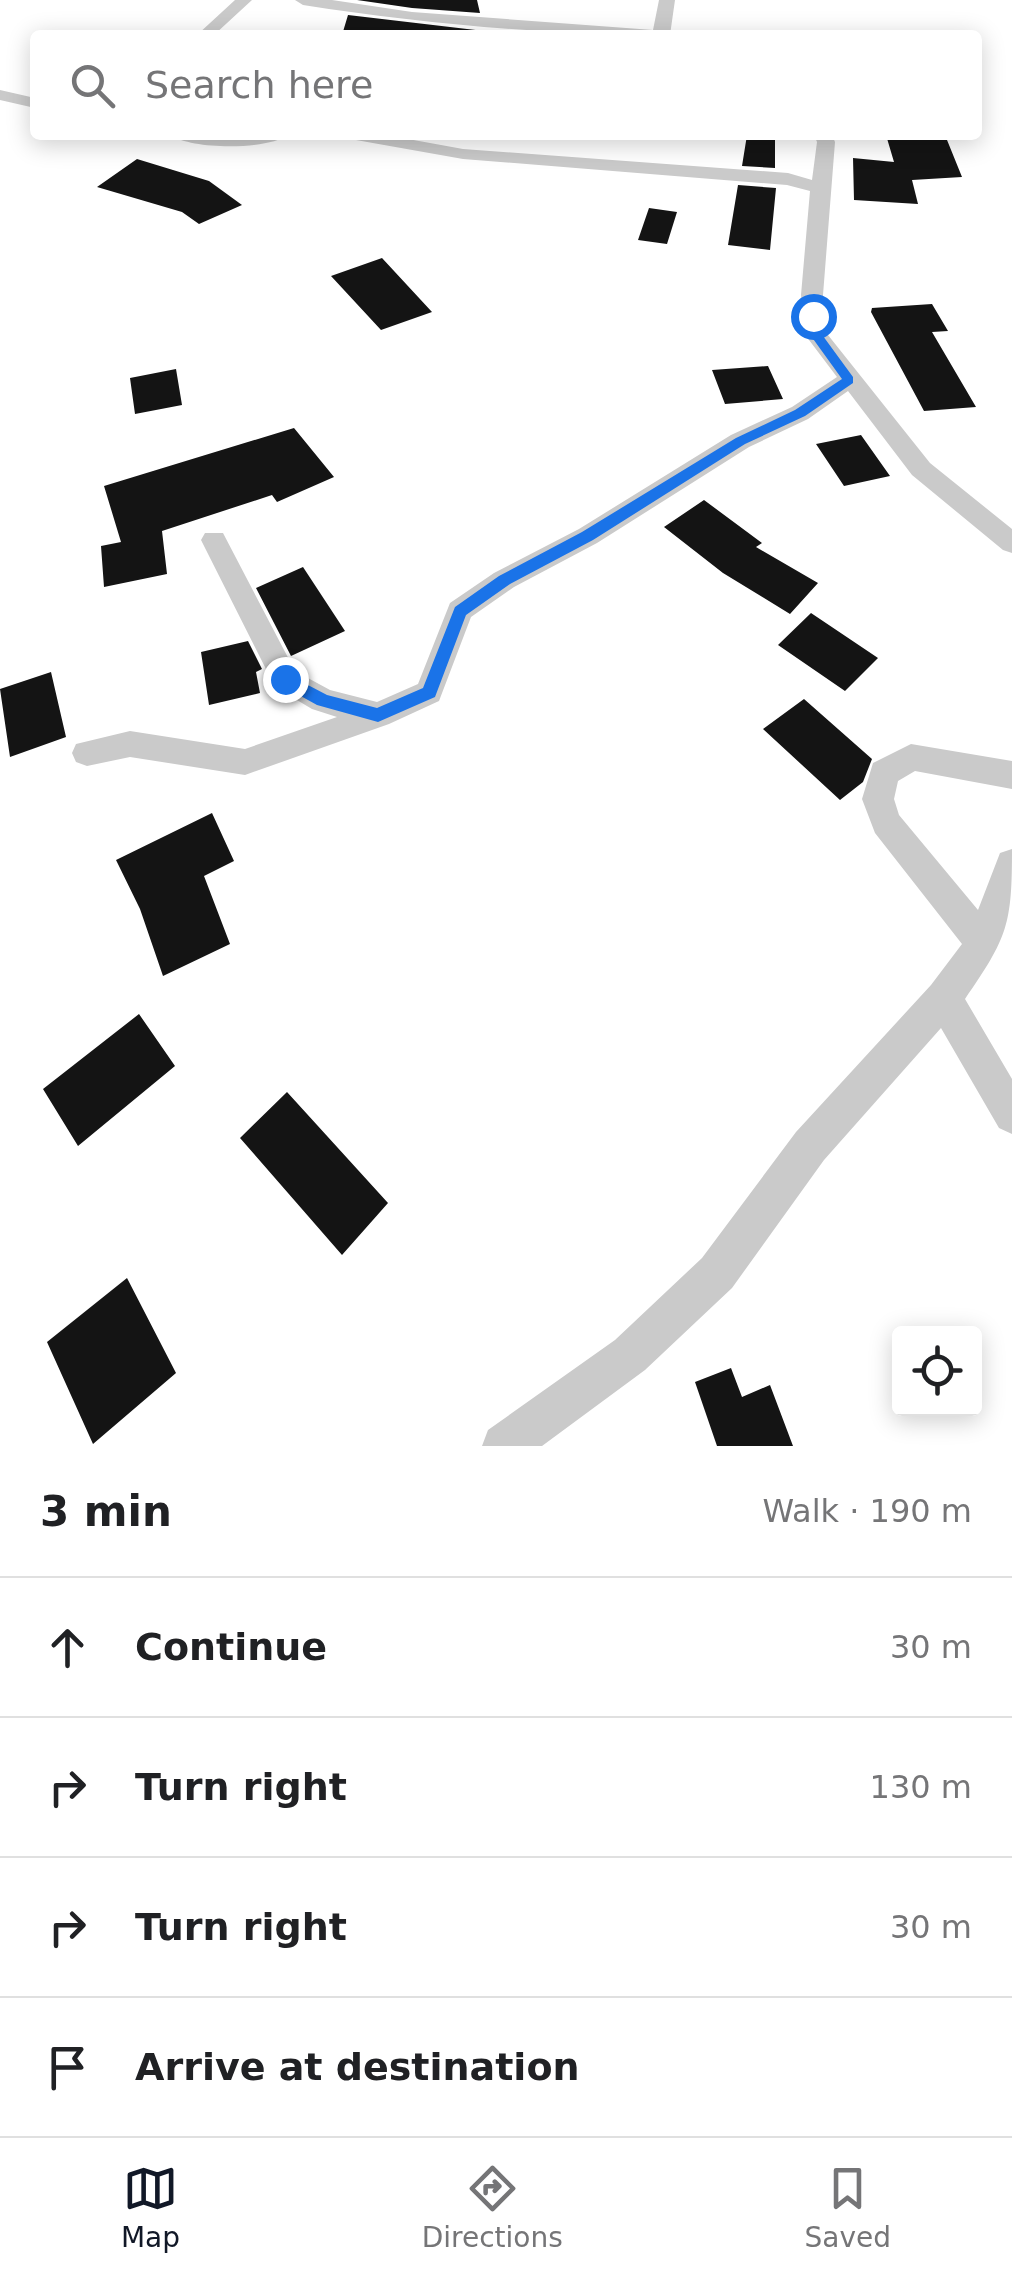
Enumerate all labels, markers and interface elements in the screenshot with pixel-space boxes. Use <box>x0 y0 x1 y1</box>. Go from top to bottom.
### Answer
search box <box>30 30 982 140</box>
icon: search <box>65 58 120 113</box>
text: Search here <box>145 63 373 107</box>
route start <box>791 294 837 340</box>
route end <box>263 657 309 703</box>
map controls <box>892 1326 982 1416</box>
button: locate <box>892 1326 982 1416</box>
text: 3 min <box>40 1487 172 1536</box>
text: Walk · 190 m <box>762 1492 972 1530</box>
icon: ahead <box>40 1620 95 1675</box>
text: Continue <box>135 1625 327 1669</box>
text: 30 m <box>890 1628 972 1666</box>
icon: right <box>40 1760 95 1815</box>
text: Turn right <box>135 1765 347 1809</box>
text: 130 m <box>870 1768 972 1806</box>
icon: right <box>40 1900 95 1955</box>
text: Turn right <box>135 1905 347 1949</box>
text: 30 m <box>890 1908 972 1946</box>
icon: arrive <box>40 2040 95 2095</box>
text: Arrive at destination <box>135 2045 580 2089</box>
tab: Map <box>121 2161 180 2254</box>
tab: Directions <box>422 2161 563 2254</box>
tab: Saved <box>805 2161 891 2254</box>

